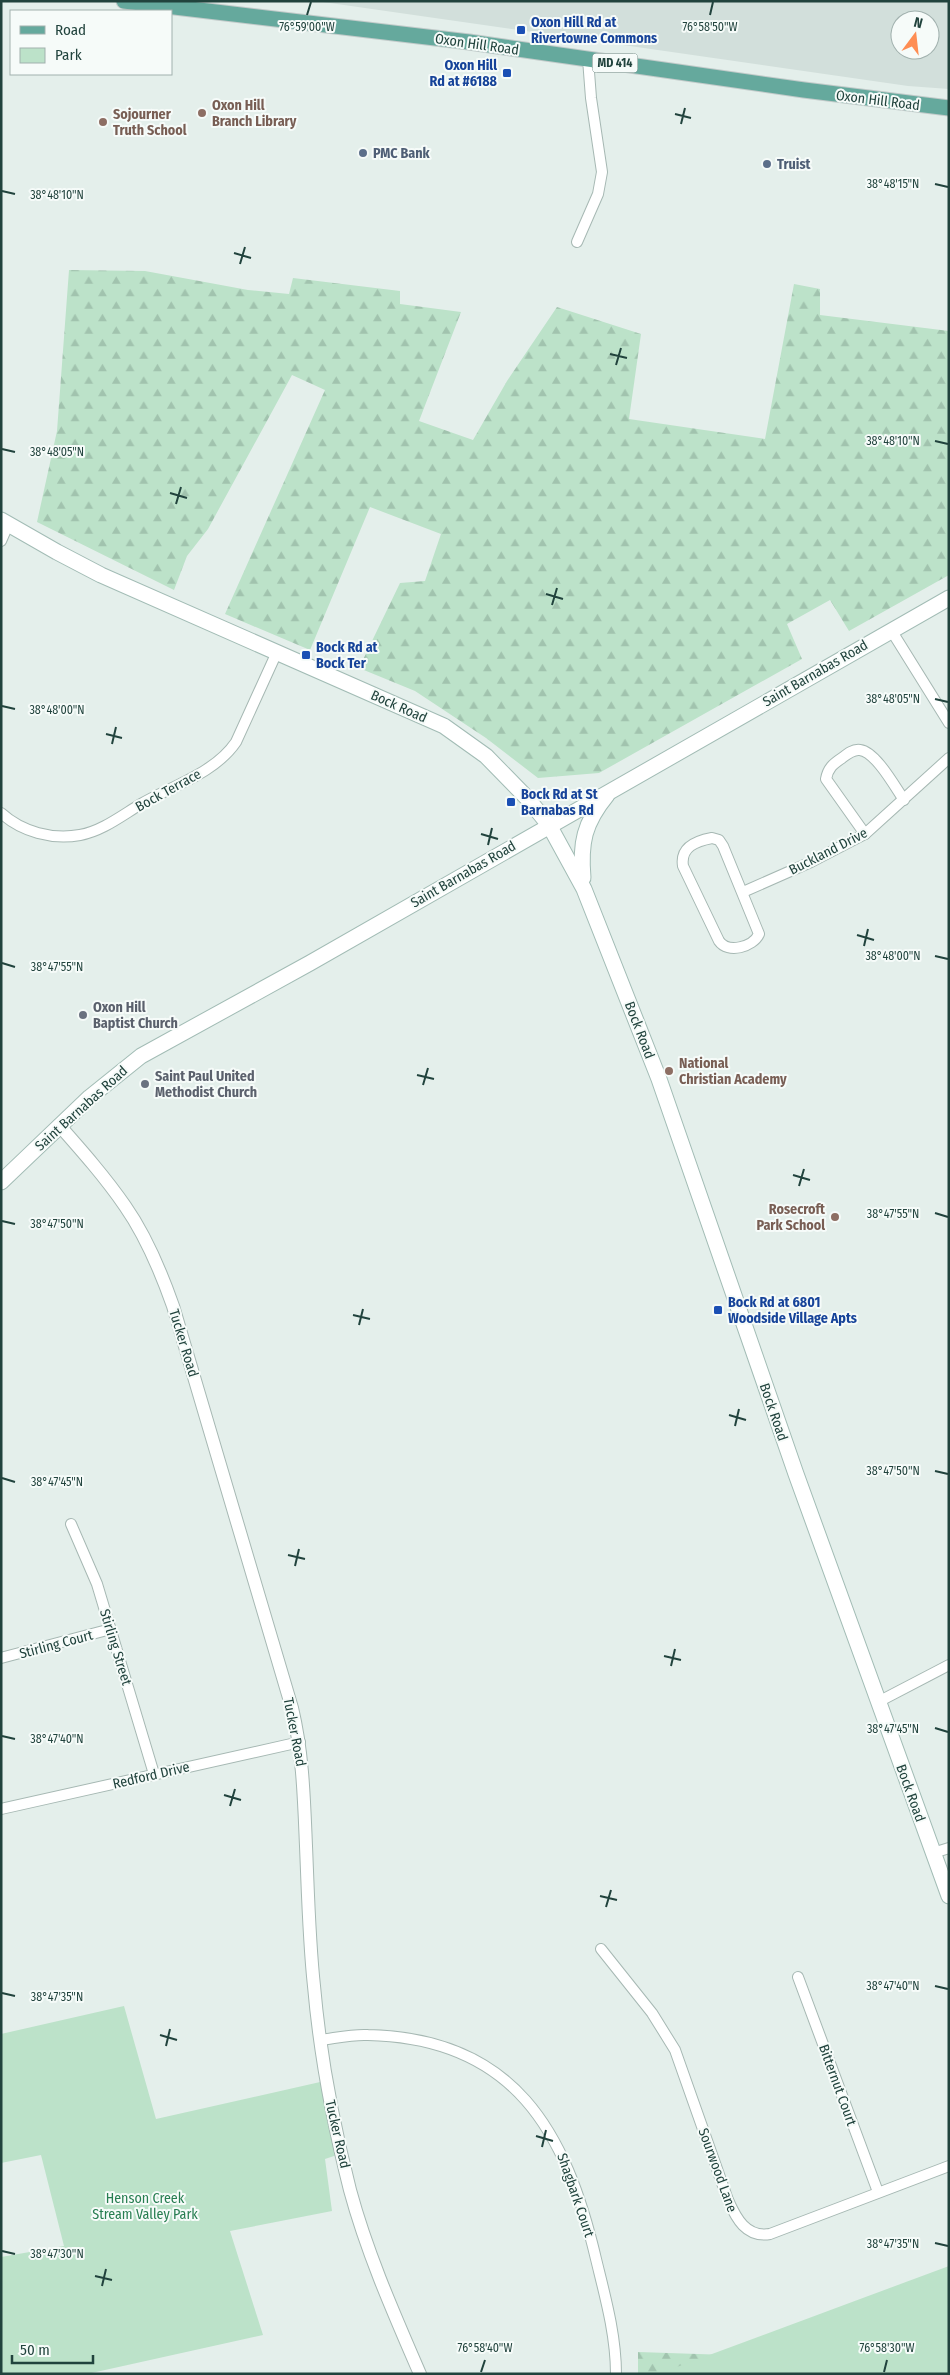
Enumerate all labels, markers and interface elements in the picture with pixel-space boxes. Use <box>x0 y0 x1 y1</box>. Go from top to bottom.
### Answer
legend <box>10 10 172 75</box>
north arrow <box>890 10 940 60</box>
place label: Oxon Hill Rd at Rivertowne Commons <box>531 14 657 47</box>
text: N <box>912 14 924 32</box>
text: 76°59'00"W <box>279 20 335 34</box>
text: 76°58'50"W <box>683 20 737 34</box>
text: Road <box>55 21 86 39</box>
marker: Oxon Hill Rd at Rivertowne Commons <box>515 24 527 36</box>
street label: Oxon Hill Road <box>434 30 520 59</box>
text: Park <box>55 46 82 64</box>
road number: MD 414 <box>592 54 638 72</box>
place label: Oxon Hill Rd at #6188 <box>430 57 498 90</box>
marker: Oxon Hill Rd at #6188 <box>501 67 513 79</box>
street label: Oxon Hill Road <box>835 87 921 114</box>
place label: Oxon Hill Branch Library <box>212 97 297 130</box>
place label: Sojourner Truth School <box>113 106 187 139</box>
marker: Oxon Hill Branch Library <box>196 107 208 119</box>
marker: Sojourner Truth School <box>97 116 109 128</box>
place label: PMC Bank <box>373 145 431 162</box>
marker: PMC Bank <box>357 147 369 159</box>
place label: Truist <box>777 156 812 173</box>
marker: Truist <box>761 158 773 170</box>
text: 38°48'15"N <box>867 177 919 191</box>
text: 38°48'10"N <box>30 188 84 202</box>
text: 38°48'10"N <box>866 434 920 448</box>
text: 38°48'05"N <box>30 445 84 459</box>
street label: Saint Barnabas Road <box>760 636 871 710</box>
place label: Bock Rd at Bock Ter <box>316 639 379 672</box>
marker: Bock Rd at Bock Ter <box>300 649 312 661</box>
street label: Bock Road <box>368 687 430 726</box>
text: 38°48'05"N <box>866 692 920 706</box>
text: 38°48'00"N <box>29 703 85 717</box>
street label: Bock Terrace <box>133 765 204 815</box>
place label: Bock Rd at St Barnabas Rd <box>521 786 599 819</box>
marker: Bock Rd at St Barnabas Rd <box>505 796 517 808</box>
street label: Buckland Drive <box>786 824 870 878</box>
street label: Saint Barnabas Road <box>408 837 519 911</box>
text: 38°48'00"N <box>865 949 921 963</box>
text: 38°47'55"N <box>31 960 83 974</box>
place label: Oxon Hill Baptist Church <box>93 999 178 1032</box>
street label: Bock Road <box>621 999 658 1061</box>
marker: Oxon Hill Baptist Church <box>77 1009 89 1021</box>
place label: National Christian Academy <box>679 1055 787 1088</box>
street label: Saint Barnabas Road <box>32 1062 131 1154</box>
marker: National Christian Academy <box>663 1065 675 1077</box>
place label: Saint Paul United Methodist Church <box>155 1068 257 1101</box>
marker: Saint Paul United Methodist Church <box>139 1078 151 1090</box>
place label: Rosecroft Park School <box>756 1201 826 1234</box>
text: 38°47'55"N <box>867 1207 919 1221</box>
marker: Rosecroft Park School <box>829 1211 841 1223</box>
text: 38°47'50"N <box>30 1217 84 1231</box>
place label: Bock Rd at 6801 Woodside Village Apts <box>728 1294 857 1327</box>
marker: Bock Rd at 6801 Woodside Village Apts <box>712 1304 724 1316</box>
street label: Tucker Road <box>165 1307 202 1379</box>
street label: Bock Road <box>756 1381 791 1443</box>
text: 38°47'50"N <box>866 1464 920 1478</box>
text: 38°47'45"N <box>31 1475 83 1489</box>
street label: Stirling Street <box>96 1607 135 1688</box>
street label: Stirling Court <box>18 1626 95 1662</box>
street label: Tucker Road <box>280 1696 310 1768</box>
text: 38°47'45"N <box>867 1722 919 1736</box>
text: 38°47'40"N <box>30 1732 84 1746</box>
street label: Redford Drive <box>111 1758 191 1793</box>
street label: Bock Road <box>892 1762 929 1824</box>
text: 38°47'40"N <box>866 1979 920 1993</box>
text: 38°47'35"N <box>31 1990 83 2004</box>
street label: Bitternut Court <box>815 2042 860 2129</box>
street label: Tucker Road <box>321 2098 354 2170</box>
street label: Sourwood Lane <box>694 2126 741 2215</box>
street label: Shagbark Court <box>553 2151 598 2240</box>
park label: Henson Creek Stream Valley Park <box>92 2190 198 2223</box>
text: 38°47'35"N <box>867 2237 919 2251</box>
text: 38°47'30"N <box>30 2247 84 2261</box>
scale bar <box>12 2332 94 2364</box>
text: 50 m <box>20 2341 50 2359</box>
text: 76°58'40"W <box>458 2341 512 2355</box>
text: 76°58'30"W <box>860 2341 914 2355</box>

